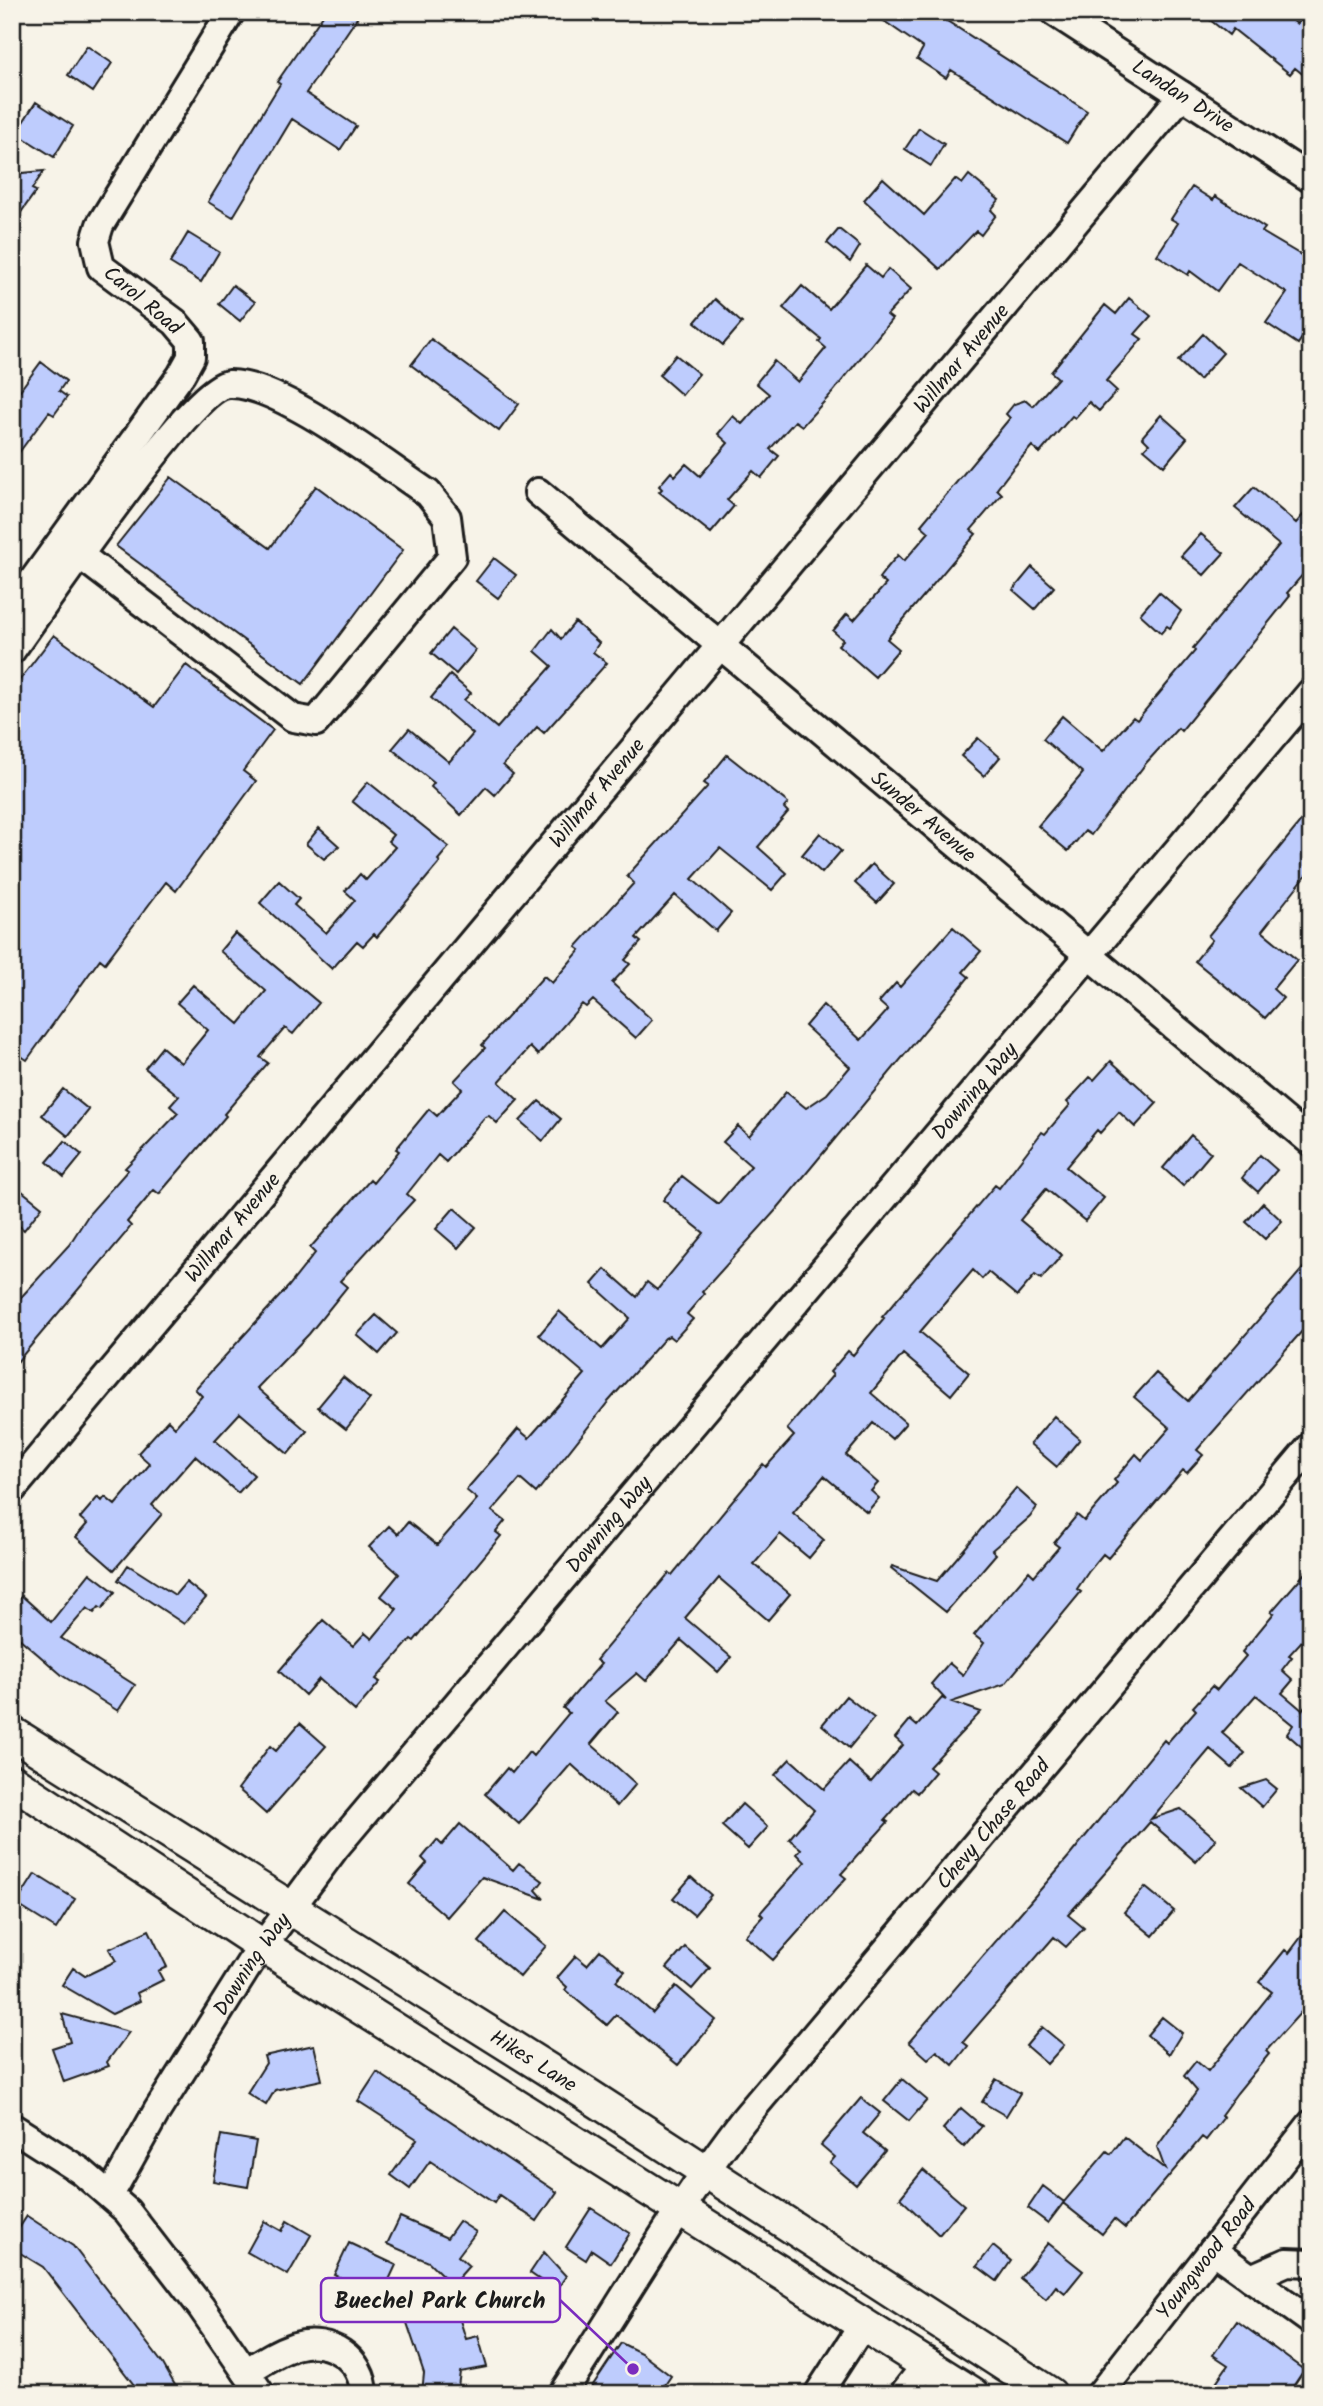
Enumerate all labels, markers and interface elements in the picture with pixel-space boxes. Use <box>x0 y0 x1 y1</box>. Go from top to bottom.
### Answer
street label: Landan Drive <box>1125 52 1241 143</box>
street label: Carol Road <box>95 258 189 345</box>
street label: Willmar Avenue <box>906 296 1019 422</box>
street label: Willmar Avenue <box>542 731 654 856</box>
street label: Sunder Avenue <box>863 763 983 872</box>
street label: Downing Way <box>924 1036 1027 1148</box>
street label: Willmar Avenue <box>177 1165 290 1291</box>
street label: Downing Way <box>559 1469 661 1581</box>
street label: Chevy Chase Road <box>929 1751 1059 1898</box>
street label: Downing Way <box>206 1906 300 2023</box>
street label: Hikes Lane <box>483 2022 583 2102</box>
street label: Youngwood Road <box>1149 2191 1266 2328</box>
callout: Buechel Park Church <box>321 2278 560 2322</box>
text: Buechel Park Church <box>335 2284 545 2320</box>

